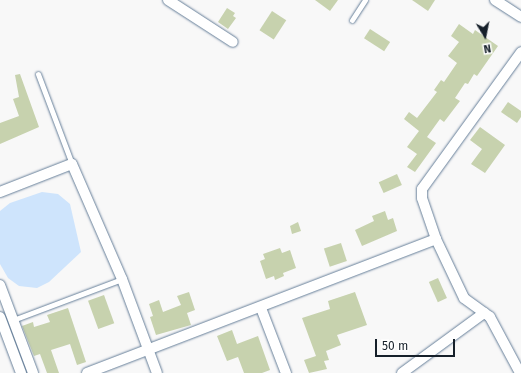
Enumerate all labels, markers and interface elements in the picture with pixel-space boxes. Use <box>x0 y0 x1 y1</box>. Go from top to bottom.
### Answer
north arrow <box>465 16 505 56</box>
text: N <box>482 41 492 55</box>
scale bar <box>377 331 457 357</box>
text: 50 m <box>382 339 408 353</box>

